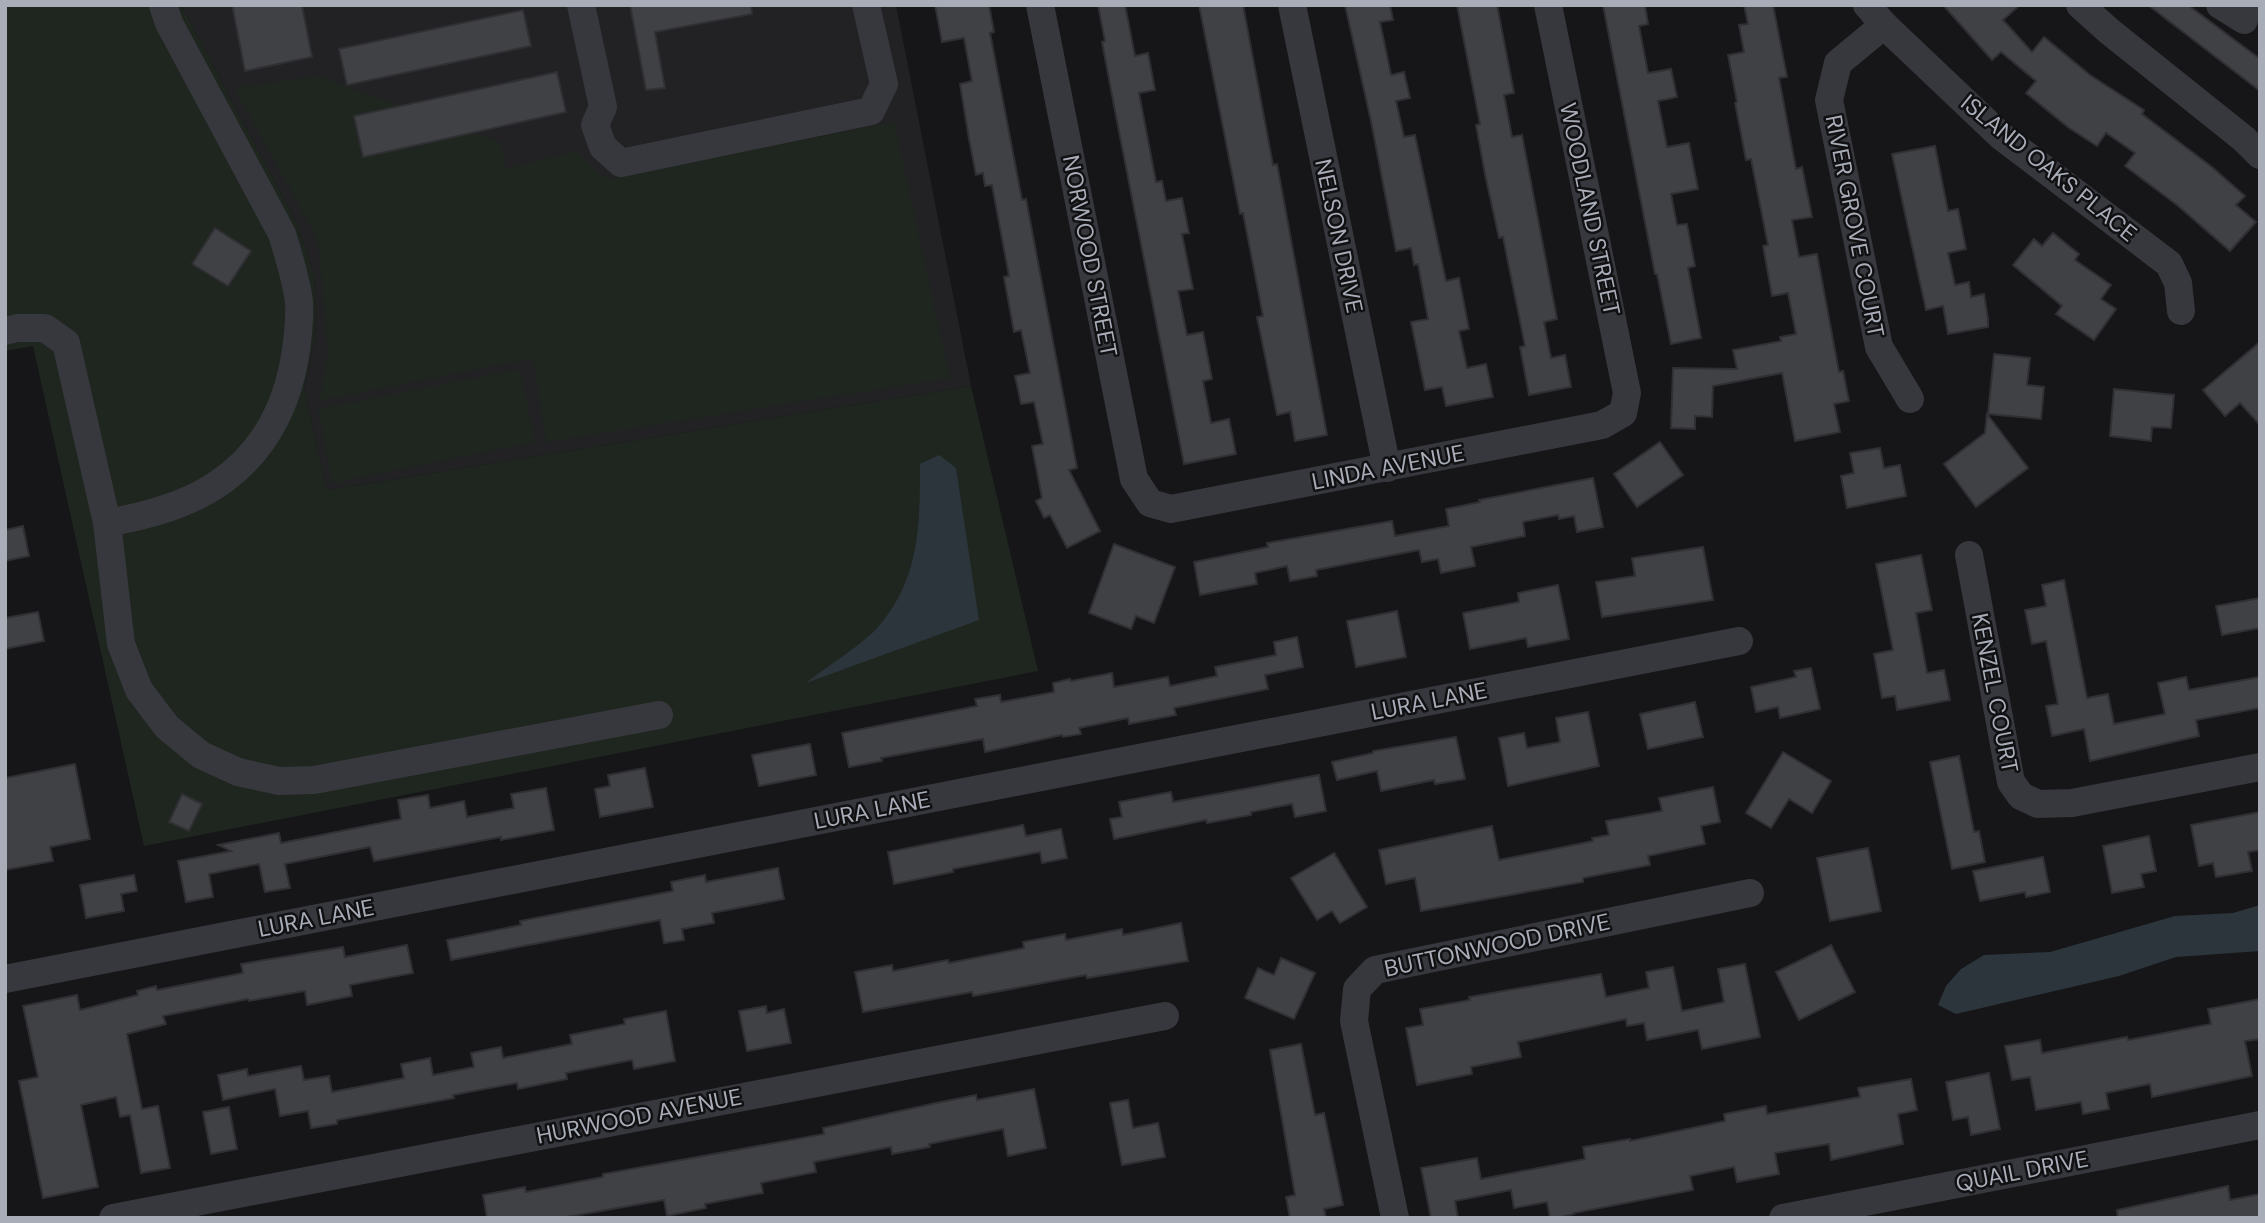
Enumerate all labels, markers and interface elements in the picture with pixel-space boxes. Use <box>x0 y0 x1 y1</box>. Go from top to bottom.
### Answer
street label: ISLAND OAKS PLACE <box>1955 88 2143 248</box>
street label: WOODLAND STREET <box>1553 100 1627 318</box>
street label: RIVER GROVE COURT <box>1819 112 1891 340</box>
street label: NORWOOD STREET <box>1056 153 1124 359</box>
street label: NELSON DRIVE <box>1308 156 1370 316</box>
street label: LINDA AVENUE <box>1309 438 1467 496</box>
street label: KENZEL COURT <box>1965 611 2025 775</box>
street label: LURA LANE <box>1368 675 1490 727</box>
street label: LURA LANE <box>811 784 933 836</box>
street label: LURA LANE <box>255 892 377 944</box>
street label: BUTTONWOOD DRIVE <box>1381 906 1613 984</box>
street label: HURWOOD AVENUE <box>534 1081 744 1151</box>
street label: QUAIL DRIVE <box>1953 1143 2091 1199</box>

